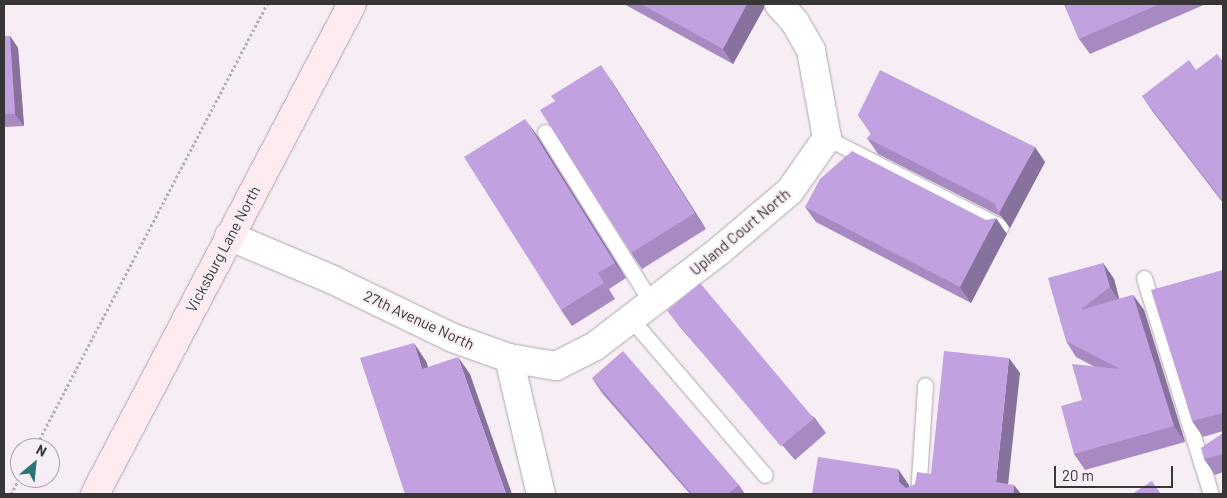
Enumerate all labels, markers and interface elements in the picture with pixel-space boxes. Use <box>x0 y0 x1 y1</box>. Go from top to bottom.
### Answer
street label: Vicksburg Lane North <box>182 183 264 315</box>
street label: Upland Court North <box>686 185 794 279</box>
street label: 27th Avenue North <box>361 287 477 353</box>
north arrow <box>10 438 60 488</box>
text: N <box>34 441 50 460</box>
scale bar <box>1057 456 1176 488</box>
text: 20 m <box>1062 466 1094 484</box>

